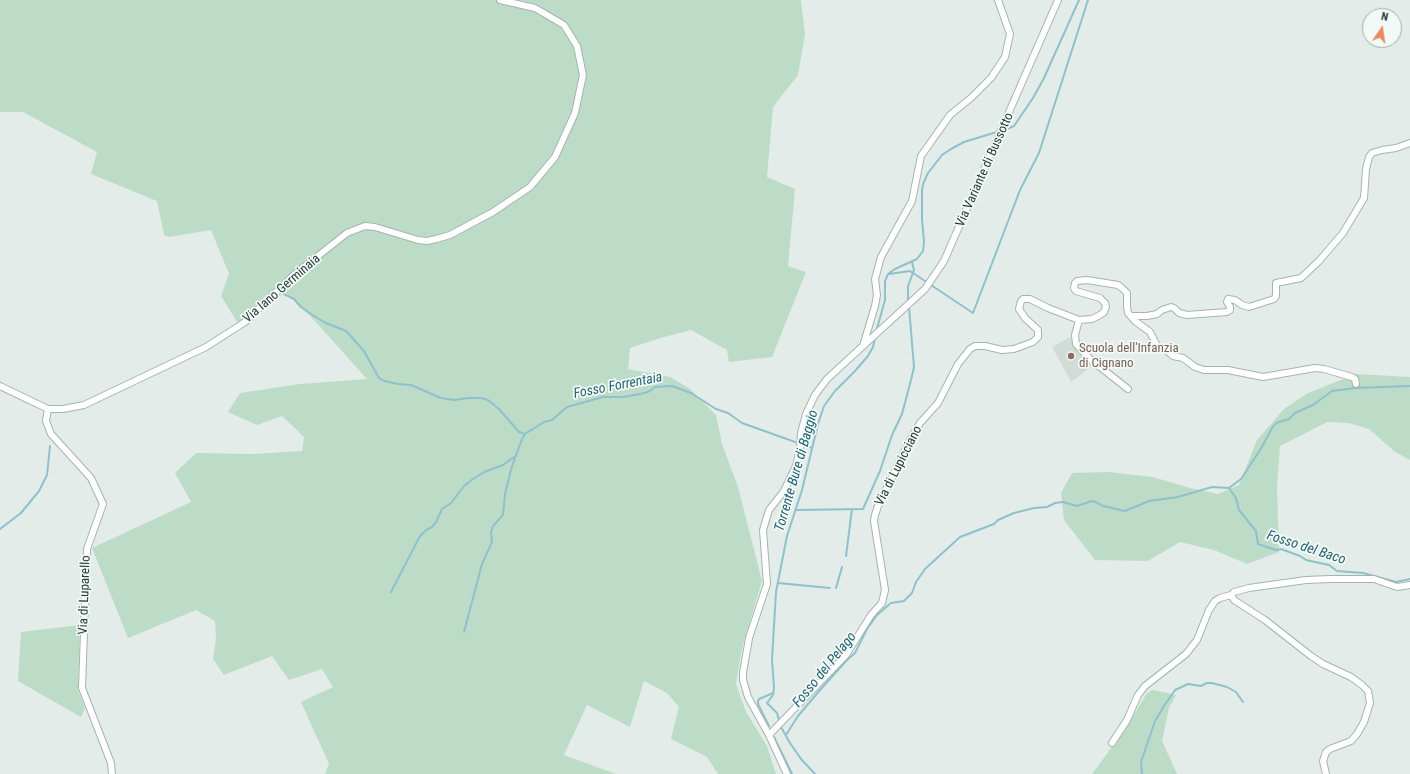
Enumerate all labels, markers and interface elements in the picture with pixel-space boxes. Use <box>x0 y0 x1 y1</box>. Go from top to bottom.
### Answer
north arrow <box>1362 8 1402 48</box>
text: N <box>1380 10 1389 24</box>
street label: Via Variante di Bussotto <box>953 110 1017 230</box>
street label: Via Iano Germinaia <box>240 251 324 327</box>
place label: Scuola dell'Infanzia di Cignano <box>1079 341 1179 372</box>
marker: Scuola dell'Infanzia di Cignano <box>1066 351 1076 361</box>
water label: Fosso Forrentaia <box>572 369 664 403</box>
water label: Torrente Bure di Baggio <box>772 408 822 534</box>
street label: Via di Lupicciano <box>872 423 926 509</box>
water label: Fosso del Baco <box>1264 527 1348 569</box>
street label: Via di Luparello <box>76 555 94 635</box>
water label: Fosso del Pelago <box>790 629 860 711</box>

